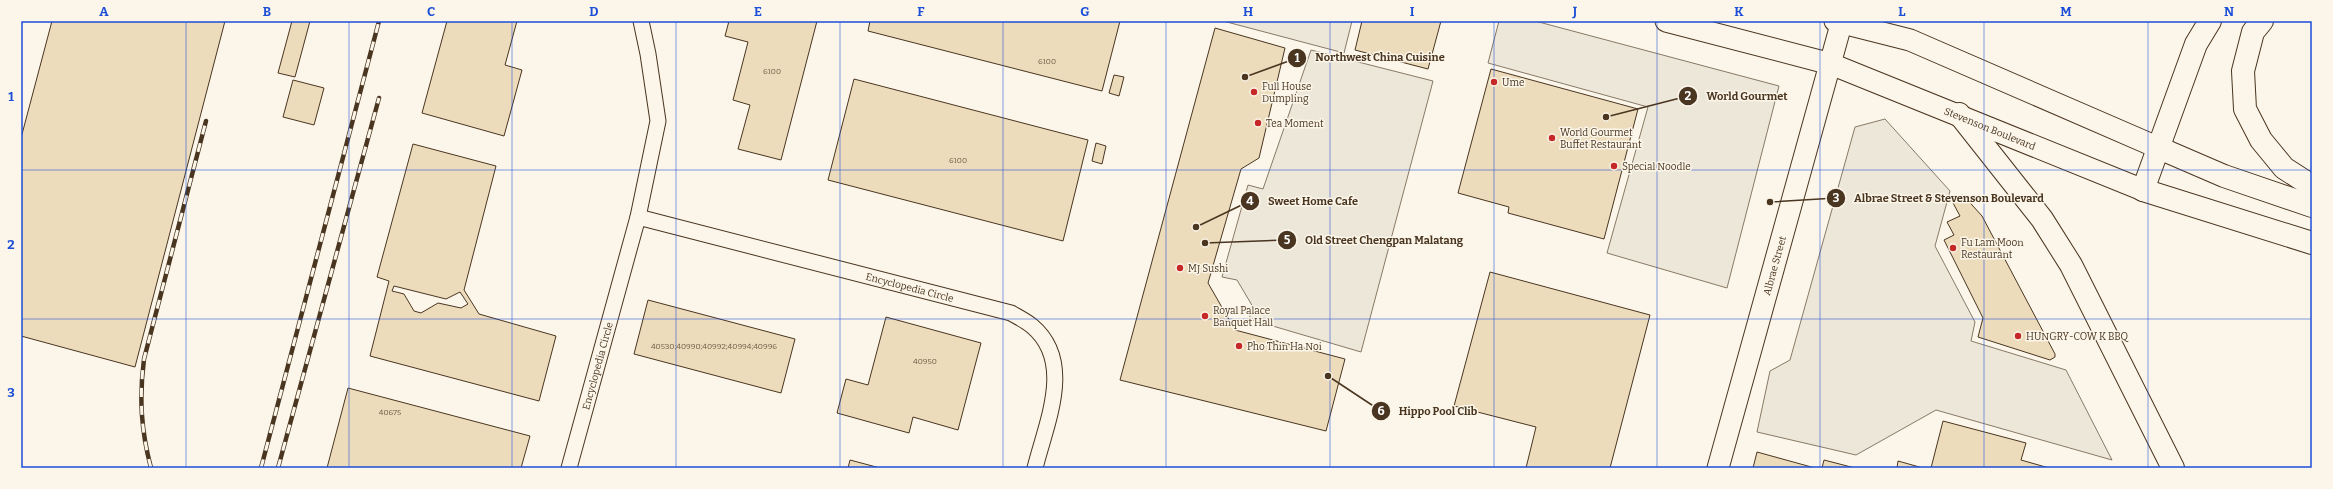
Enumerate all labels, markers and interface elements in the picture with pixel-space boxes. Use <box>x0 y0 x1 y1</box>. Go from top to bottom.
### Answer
text: A <box>99 4 109 19</box>
text: B <box>263 4 271 19</box>
text: C <box>427 4 435 19</box>
text: D <box>589 4 599 19</box>
text: E <box>754 4 762 19</box>
text: F <box>917 4 925 19</box>
text: G <box>1080 4 1090 19</box>
text: H <box>1243 4 1253 19</box>
text: I <box>1410 4 1415 19</box>
text: J <box>1572 4 1578 19</box>
text: K <box>1734 4 1744 19</box>
text: L <box>1898 4 1906 19</box>
text: M <box>2060 4 2072 19</box>
text: N <box>2224 4 2234 19</box>
callout: Northwest China Cuisine <box>1287 46 1452 69</box>
text: 1 <box>1294 51 1300 65</box>
text: Northwest China Cuisine <box>1315 51 1445 64</box>
house number: 6100 <box>1038 57 1056 66</box>
house number: 6100 <box>763 67 781 76</box>
marker: Ume <box>1489 77 1499 87</box>
place label: Ume <box>1502 77 1525 89</box>
place label: Full House Dumpling <box>1262 81 1311 105</box>
callout: World Gourmet <box>1678 85 1795 108</box>
marker: Full House Dumpling <box>1249 87 1259 97</box>
text: 1 <box>8 89 14 104</box>
text: 2 <box>1685 89 1692 103</box>
text: World Gourmet <box>1706 90 1788 103</box>
street label: Stevenson Boulevard <box>1942 105 2037 153</box>
marker: Tea Moment <box>1253 118 1263 128</box>
place label: Tea Moment <box>1266 118 1324 130</box>
place label: World Gourmet Buffet Restaurant <box>1560 127 1642 151</box>
marker: World Gourmet Buffet Restaurant <box>1547 133 1557 143</box>
house number: 6100 <box>949 156 967 165</box>
marker: Special Noodle <box>1609 161 1619 171</box>
place label: Special Noodle <box>1622 161 1691 173</box>
callout: Albrae Street & Stevenson Boulevard <box>1826 187 2052 210</box>
callout: Sweet Home Cafe <box>1240 189 1366 212</box>
text: 3 <box>1833 191 1840 205</box>
text: Albrae Street & Stevenson Boulevard <box>1854 192 2044 205</box>
text: 4 <box>1246 194 1254 208</box>
text: Sweet Home Cafe <box>1268 195 1358 208</box>
callout: Old Street Chengpan Malatang <box>1277 229 1472 252</box>
text: 5 <box>1284 233 1291 247</box>
text: Old Street Chengpan Malatang <box>1305 234 1464 247</box>
street label: Albrae Street <box>1761 235 1789 297</box>
text: 2 <box>7 237 15 252</box>
place label: Fu Lam Moon Restaurant <box>1961 237 2024 261</box>
marker: Fu Lam Moon Restaurant <box>1948 243 1958 253</box>
marker: MJ Sushi <box>1175 263 1185 273</box>
place label: MJ Sushi <box>1188 263 1228 275</box>
street label: Encyclopedia Circle <box>864 271 955 305</box>
place label: Royal Palace Banquet Hall <box>1213 305 1273 329</box>
marker: Royal Palace Banquet Hall <box>1200 311 1210 321</box>
street label: Encyclopedia Circle <box>580 321 616 411</box>
marker: HUNGRY-COW K BBQ <box>2013 331 2023 341</box>
place label: HUNGRY-COW K BBQ <box>2026 331 2129 343</box>
marker: Pho Thin Ha Noi <box>1234 341 1244 351</box>
place label: Pho Thin Ha Noi <box>1247 341 1322 353</box>
house number: 40530;40990;40992;40994;40996 <box>651 342 777 351</box>
house number: 40950 <box>913 357 937 366</box>
text: 3 <box>7 385 15 400</box>
callout: Hippo Pool Clib <box>1371 400 1486 423</box>
text: 6 <box>1377 404 1385 418</box>
text: Hippo Pool Clib <box>1399 405 1478 418</box>
house number: 40675 <box>379 408 401 417</box>

